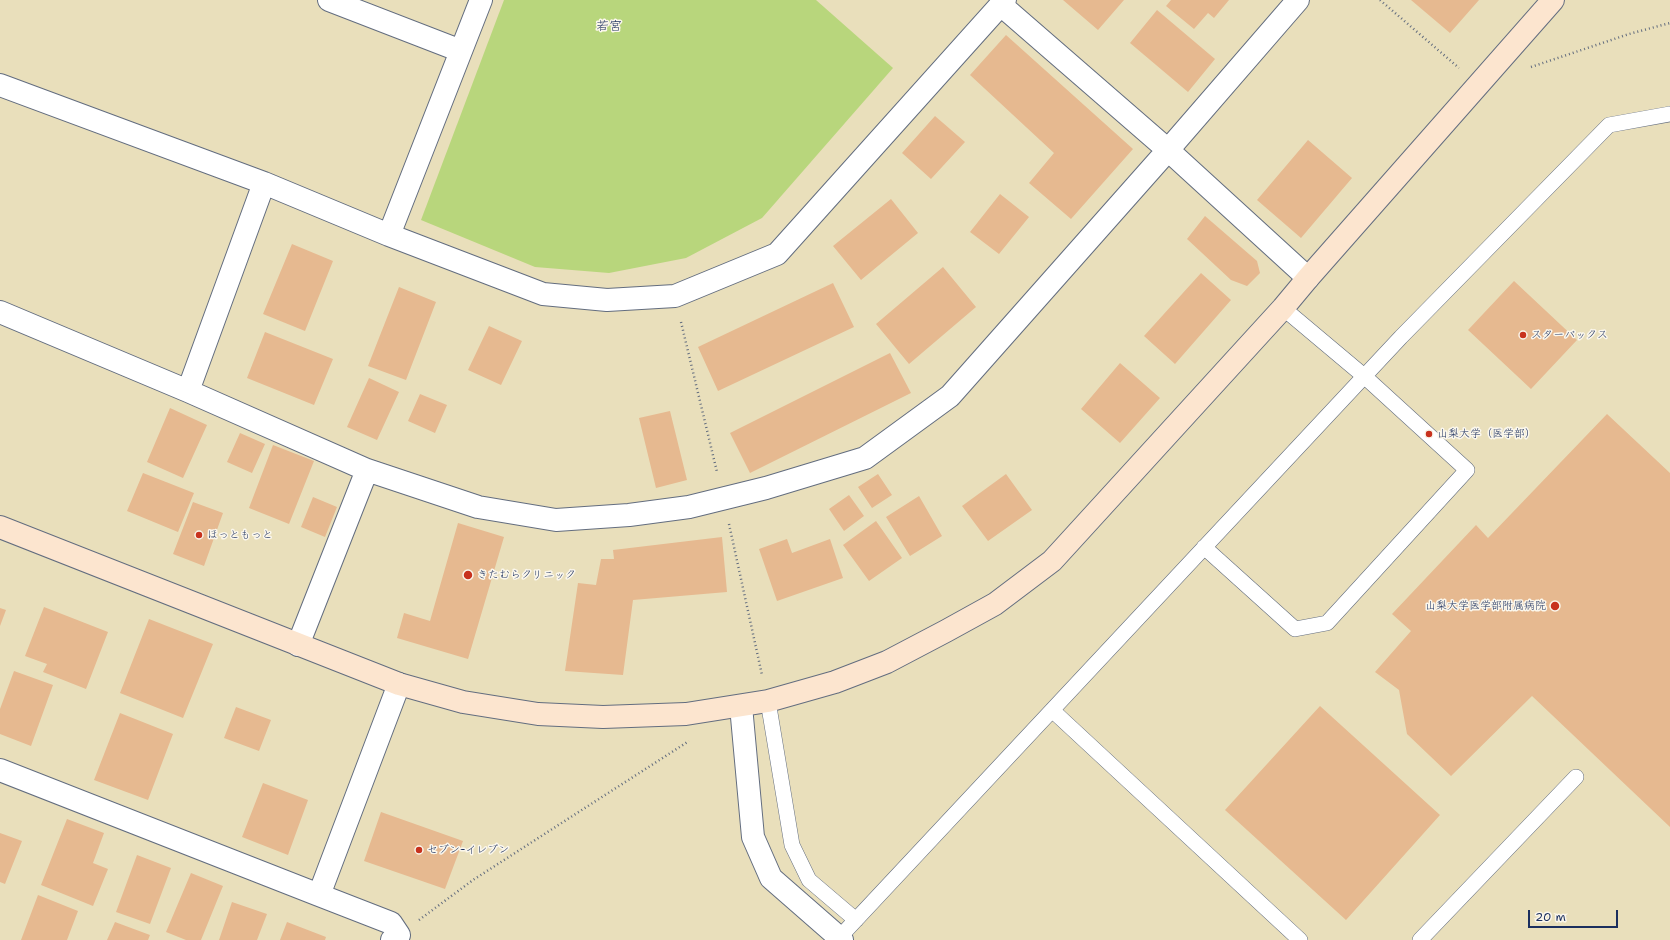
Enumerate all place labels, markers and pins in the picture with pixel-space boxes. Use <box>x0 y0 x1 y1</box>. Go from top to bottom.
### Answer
place label: スターバックス <box>1531 328 1608 342</box>
marker: スターバックス <box>1518 330 1528 340</box>
place label: 山梨大学（医学部） <box>1437 427 1536 441</box>
marker: 山梨大学（医学部） <box>1424 429 1434 439</box>
place label: ほっともっと <box>207 528 273 542</box>
marker: ほっともっと <box>194 530 204 540</box>
place label: きたむらクリニック <box>477 568 576 582</box>
marker: きたむらクリニック <box>462 569 474 581</box>
place label: 山梨大学医学部附属病院 <box>1425 599 1546 613</box>
marker: 山梨大学医学部附属病院 <box>1549 600 1561 612</box>
place label: セブン-イレブン <box>427 843 509 857</box>
marker: セブン-イレブン <box>414 845 424 855</box>

